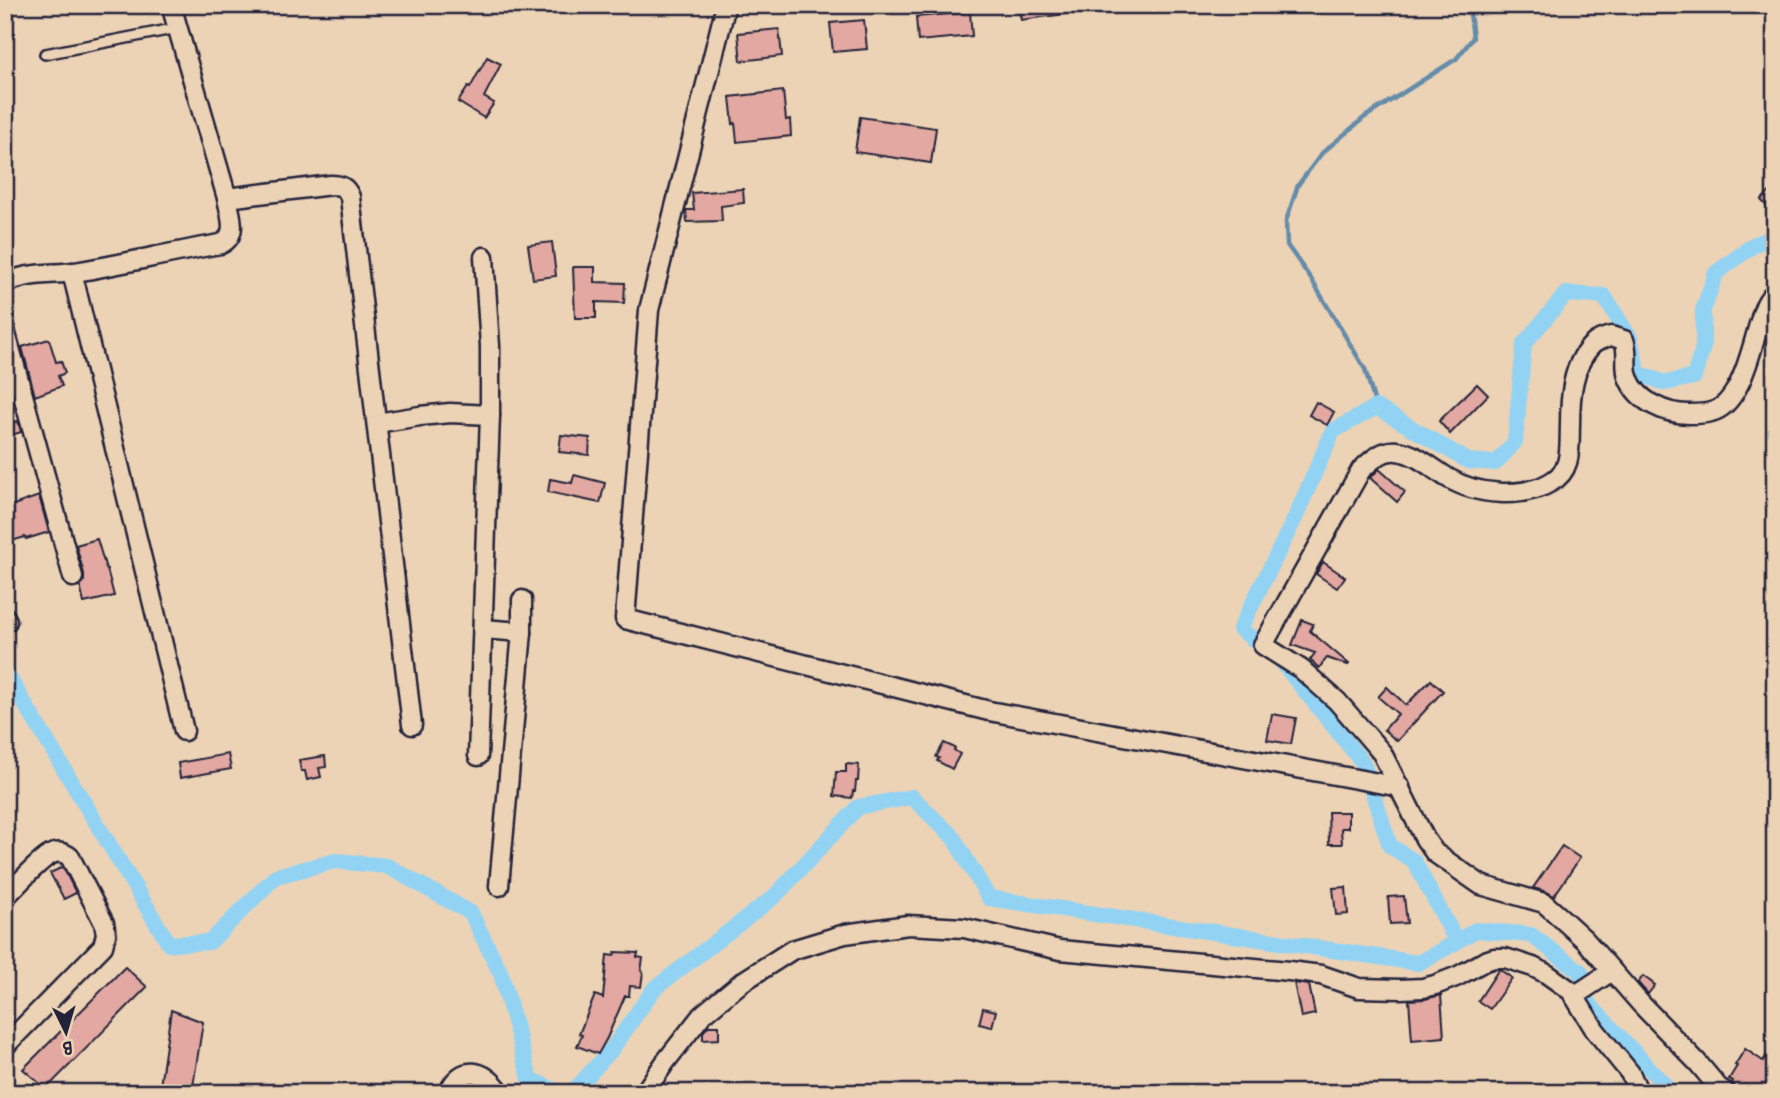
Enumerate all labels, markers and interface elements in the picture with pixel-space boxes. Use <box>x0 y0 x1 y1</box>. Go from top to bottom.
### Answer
north arrow <box>32 996 102 1066</box>
text: B <box>61 1036 73 1062</box>

